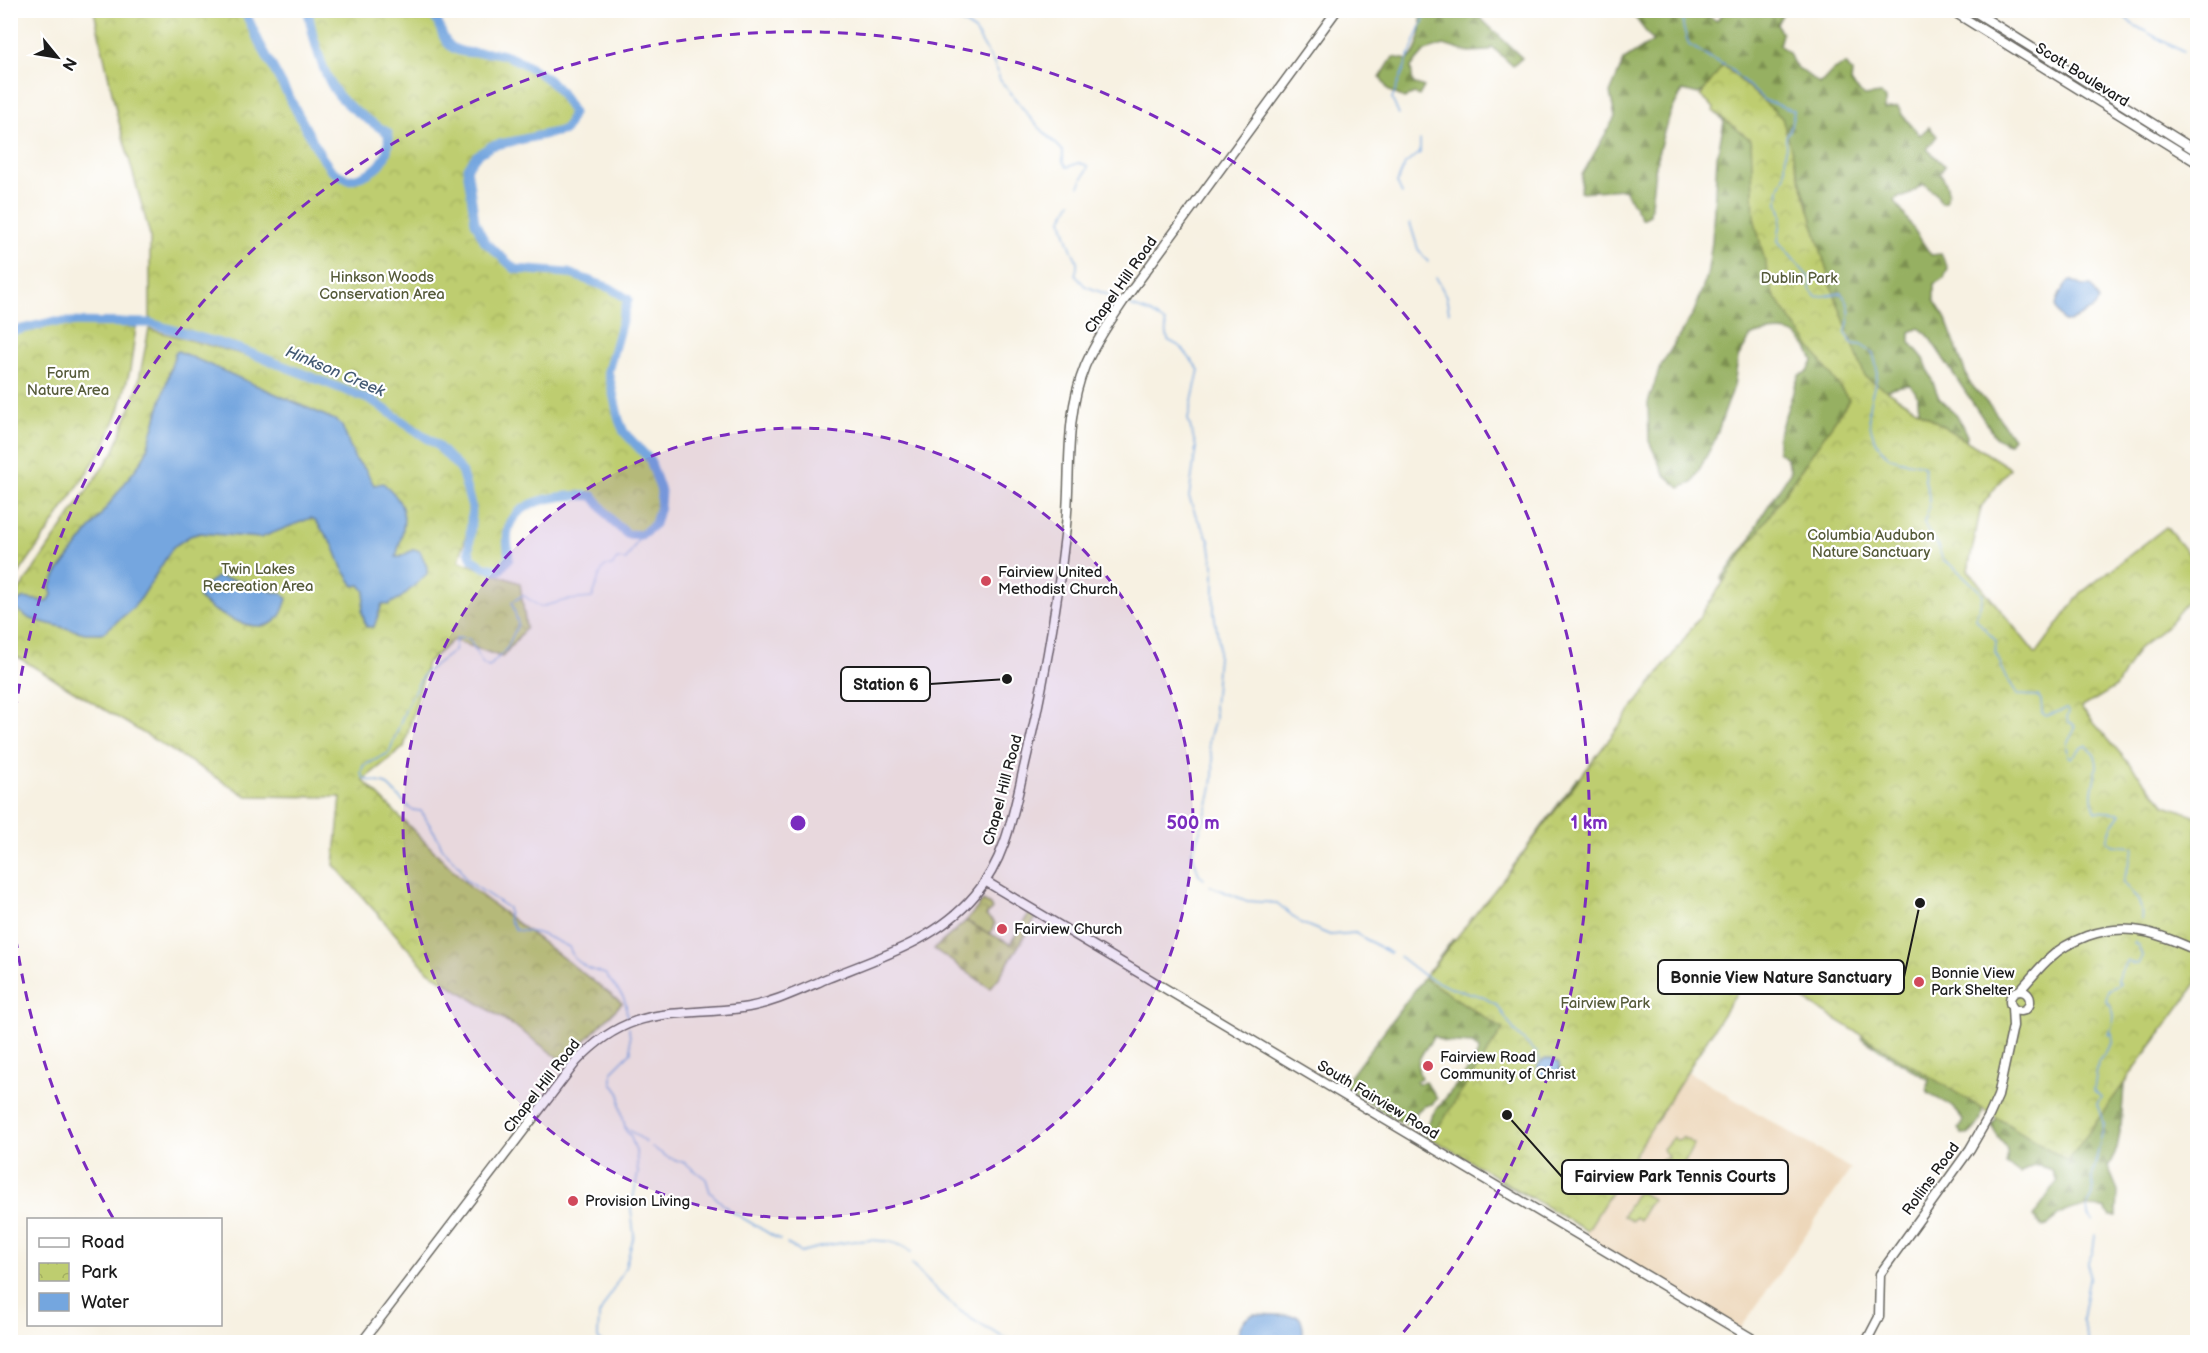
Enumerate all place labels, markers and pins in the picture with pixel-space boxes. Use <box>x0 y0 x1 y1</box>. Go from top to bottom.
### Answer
place label: Fairview United Methodist Church <box>998 563 1118 599</box>
marker: Fairview United Methodist Church <box>979 574 993 588</box>
callout: Station 6 <box>841 667 930 701</box>
centre of rings <box>788 813 808 833</box>
place label: Fairview Church <box>1014 920 1122 939</box>
marker: Fairview Church <box>995 922 1009 936</box>
callout: Bonnie View Nature Sanctuary <box>1658 960 1904 994</box>
place label: Bonnie View Park Shelter <box>1931 964 2014 1000</box>
marker: Bonnie View Park Shelter <box>1912 975 1926 989</box>
place label: Fairview Road Community of Christ <box>1440 1048 1576 1084</box>
marker: Fairview Road Community of Christ <box>1421 1059 1435 1073</box>
callout: Fairview Park Tennis Courts <box>1562 1160 1788 1194</box>
place label: Provision Living <box>585 1192 690 1211</box>
marker: Provision Living <box>566 1194 580 1208</box>

